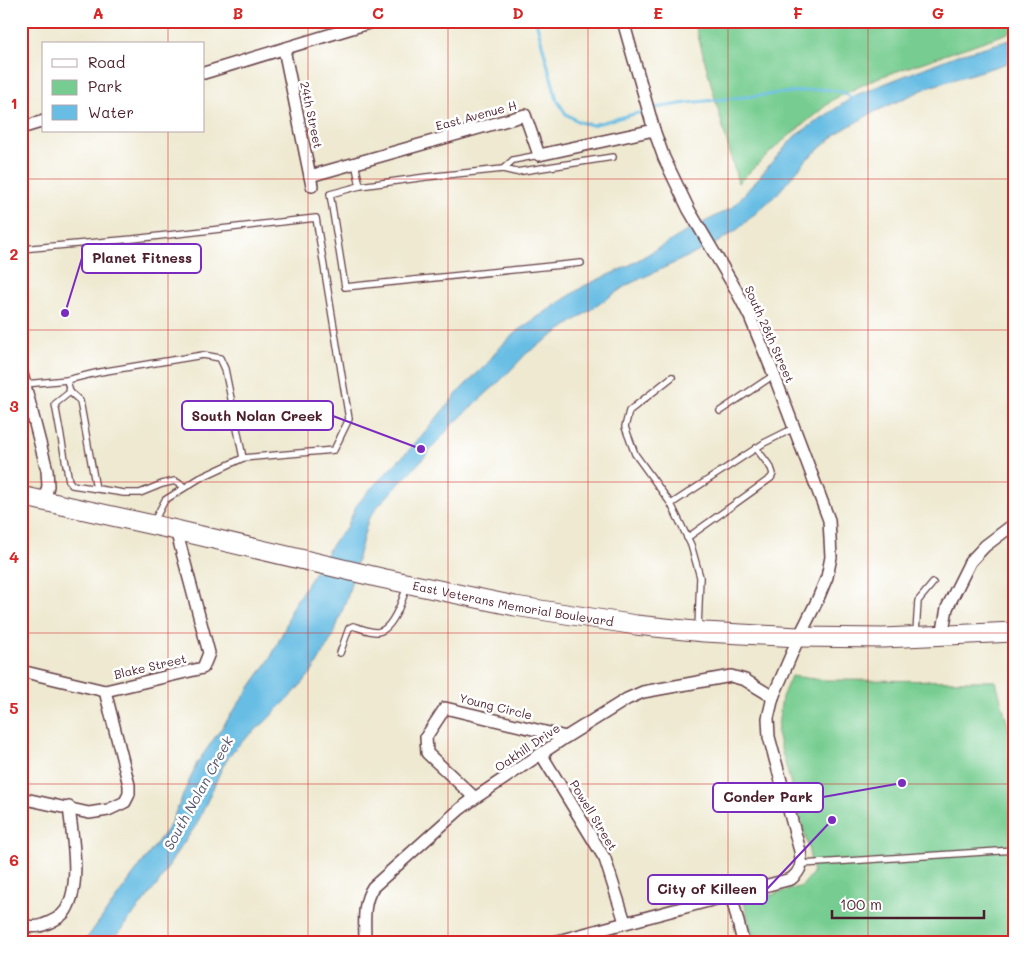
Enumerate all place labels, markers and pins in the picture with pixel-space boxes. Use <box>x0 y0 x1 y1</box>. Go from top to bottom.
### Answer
callout: Planet Fitness <box>82 244 201 273</box>
callout: South Nolan Creek <box>182 401 333 430</box>
callout: Conder Park <box>713 783 823 812</box>
callout: City of Killeen <box>648 875 767 904</box>

